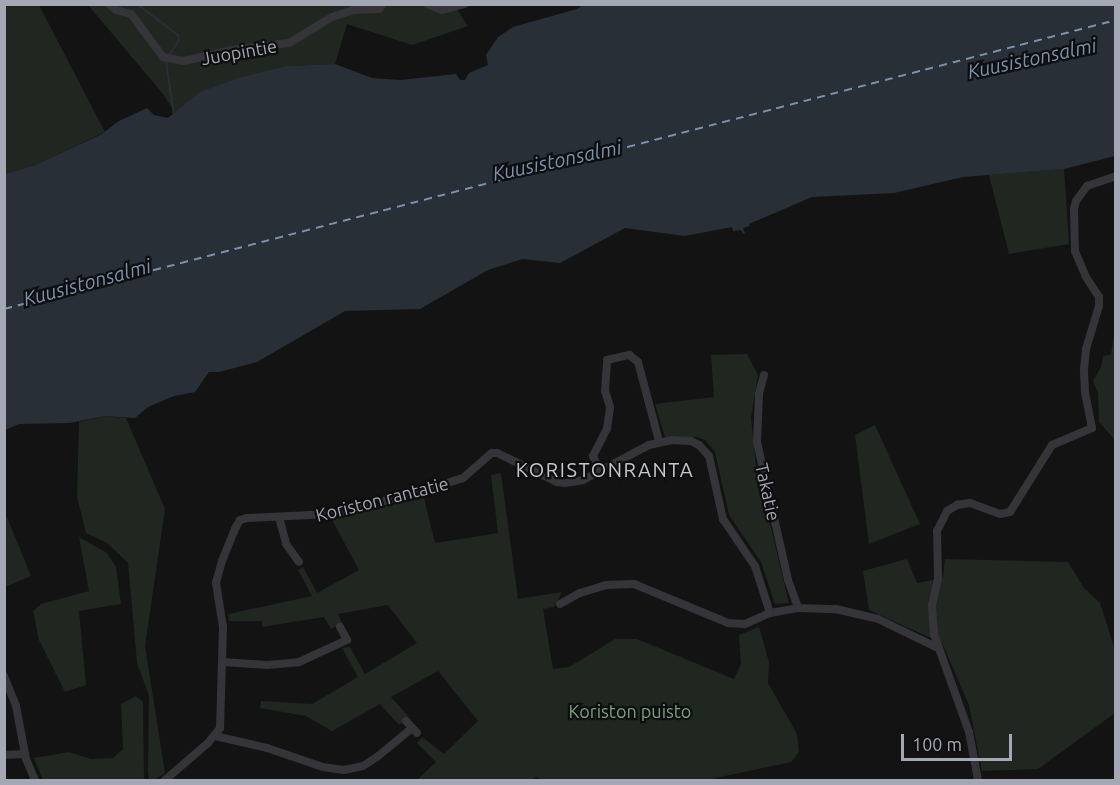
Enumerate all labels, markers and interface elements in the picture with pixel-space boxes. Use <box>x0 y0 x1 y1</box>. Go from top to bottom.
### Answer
water label: Kuusistonsalmi <box>965 33 1099 83</box>
street label: Juopintie <box>200 35 278 69</box>
water label: Kuusistonsalmi <box>490 135 624 185</box>
water label: Kuusistonsalmi <box>21 253 153 311</box>
district label: KORISTONRANTA <box>516 457 694 481</box>
street label: Takatie <box>751 461 785 523</box>
street label: Koriston rantatie <box>313 472 451 526</box>
park label: Koriston puisto <box>569 700 691 722</box>
scale bar <box>904 722 1015 760</box>
text: 100 m <box>912 734 962 754</box>

